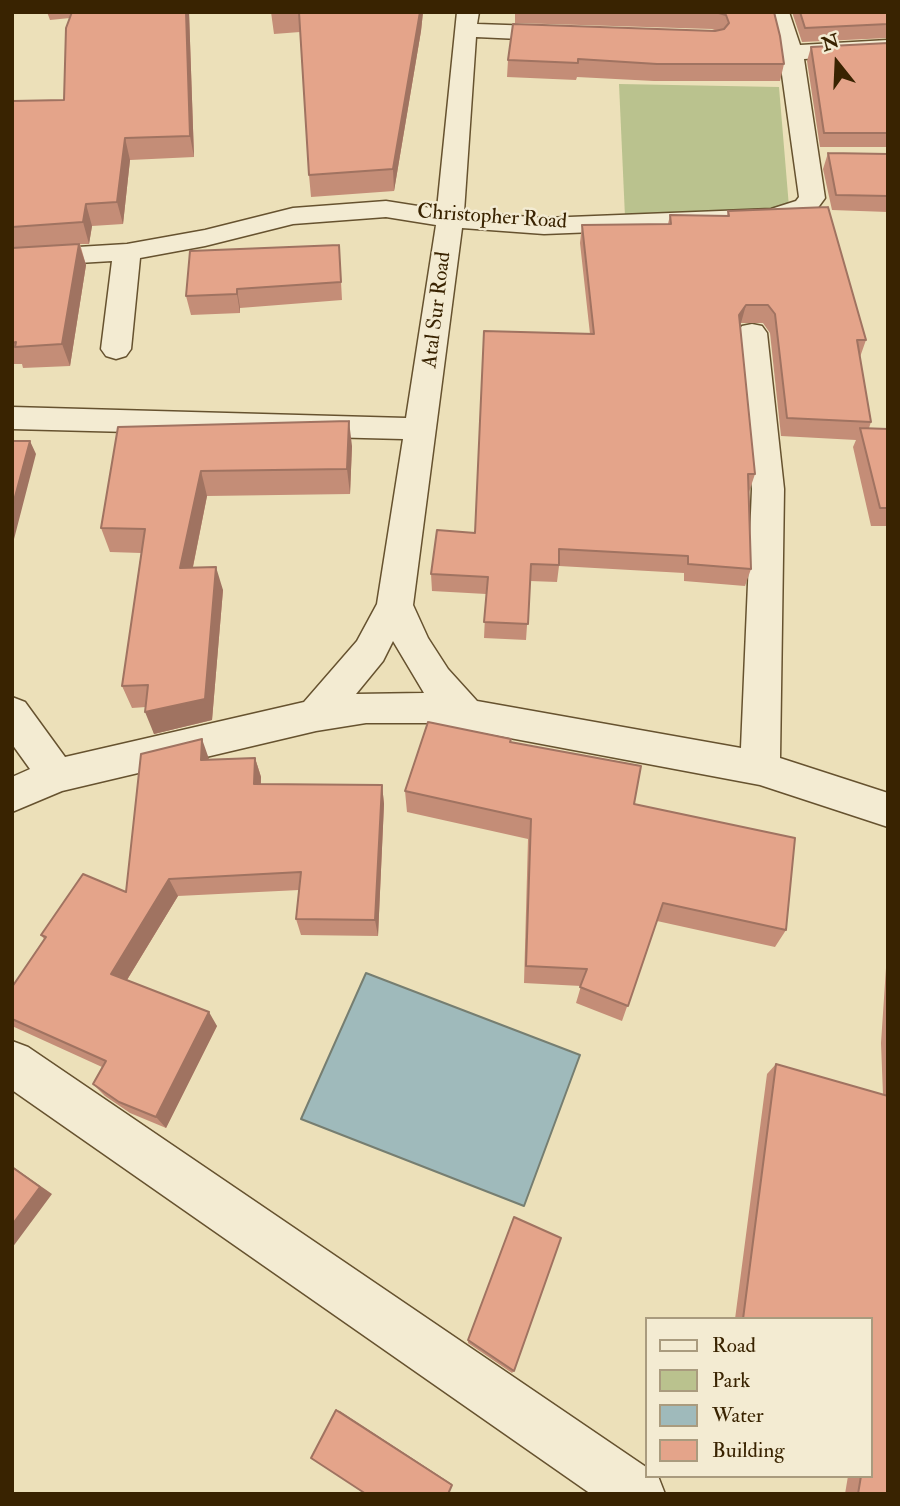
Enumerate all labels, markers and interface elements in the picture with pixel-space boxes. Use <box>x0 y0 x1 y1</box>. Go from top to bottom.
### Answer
north arrow <box>802 28 872 98</box>
text: N <box>819 29 842 57</box>
street label: Christopher Road <box>416 200 568 236</box>
street label: Atal Sur Road <box>418 250 458 370</box>
legend <box>645 1317 872 1478</box>
text: Road <box>712 1332 756 1359</box>
text: Park <box>712 1367 750 1394</box>
text: Water <box>712 1402 764 1429</box>
text: Building <box>712 1437 785 1464</box>

